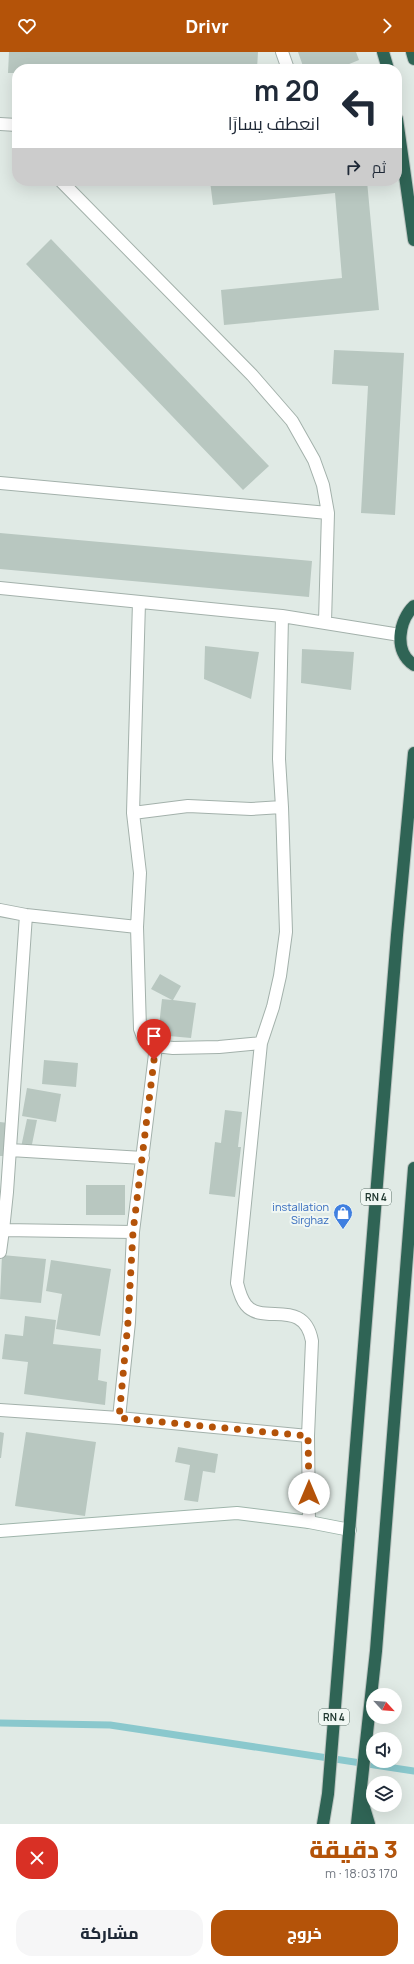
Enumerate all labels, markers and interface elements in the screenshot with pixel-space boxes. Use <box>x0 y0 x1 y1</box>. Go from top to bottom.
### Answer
text: Drivr <box>185 14 229 38</box>
icon: heart <box>16 15 38 37</box>
icon: forward <box>376 15 398 37</box>
text: 20 m <box>254 71 320 109</box>
icon: left <box>334 80 386 132</box>
text: انعطف يسارًا <box>228 111 320 135</box>
icon: right <box>342 156 364 178</box>
text: ثم <box>372 157 386 178</box>
pin <box>137 1019 171 1060</box>
icon: arrive <box>143 1025 165 1047</box>
road number: RN 4 <box>361 1189 391 1205</box>
place label: installation Sirghaz <box>272 1199 329 1227</box>
shop icon: installation Sirghaz <box>332 1202 354 1230</box>
position arrow <box>288 1472 330 1514</box>
north arrow <box>366 1688 402 1724</box>
map controls <box>366 1688 402 1812</box>
road number: RN 4 <box>319 1709 349 1725</box>
button: sound <box>366 1732 402 1768</box>
button: layers <box>366 1776 402 1812</box>
text: 3 دقيقة <box>309 1832 398 1865</box>
button: close <box>16 1837 58 1879</box>
text: 170 m · 18:03 <box>325 1864 398 1882</box>
button: مشاركة <box>16 1910 203 1956</box>
button: خروج <box>211 1910 398 1956</box>

